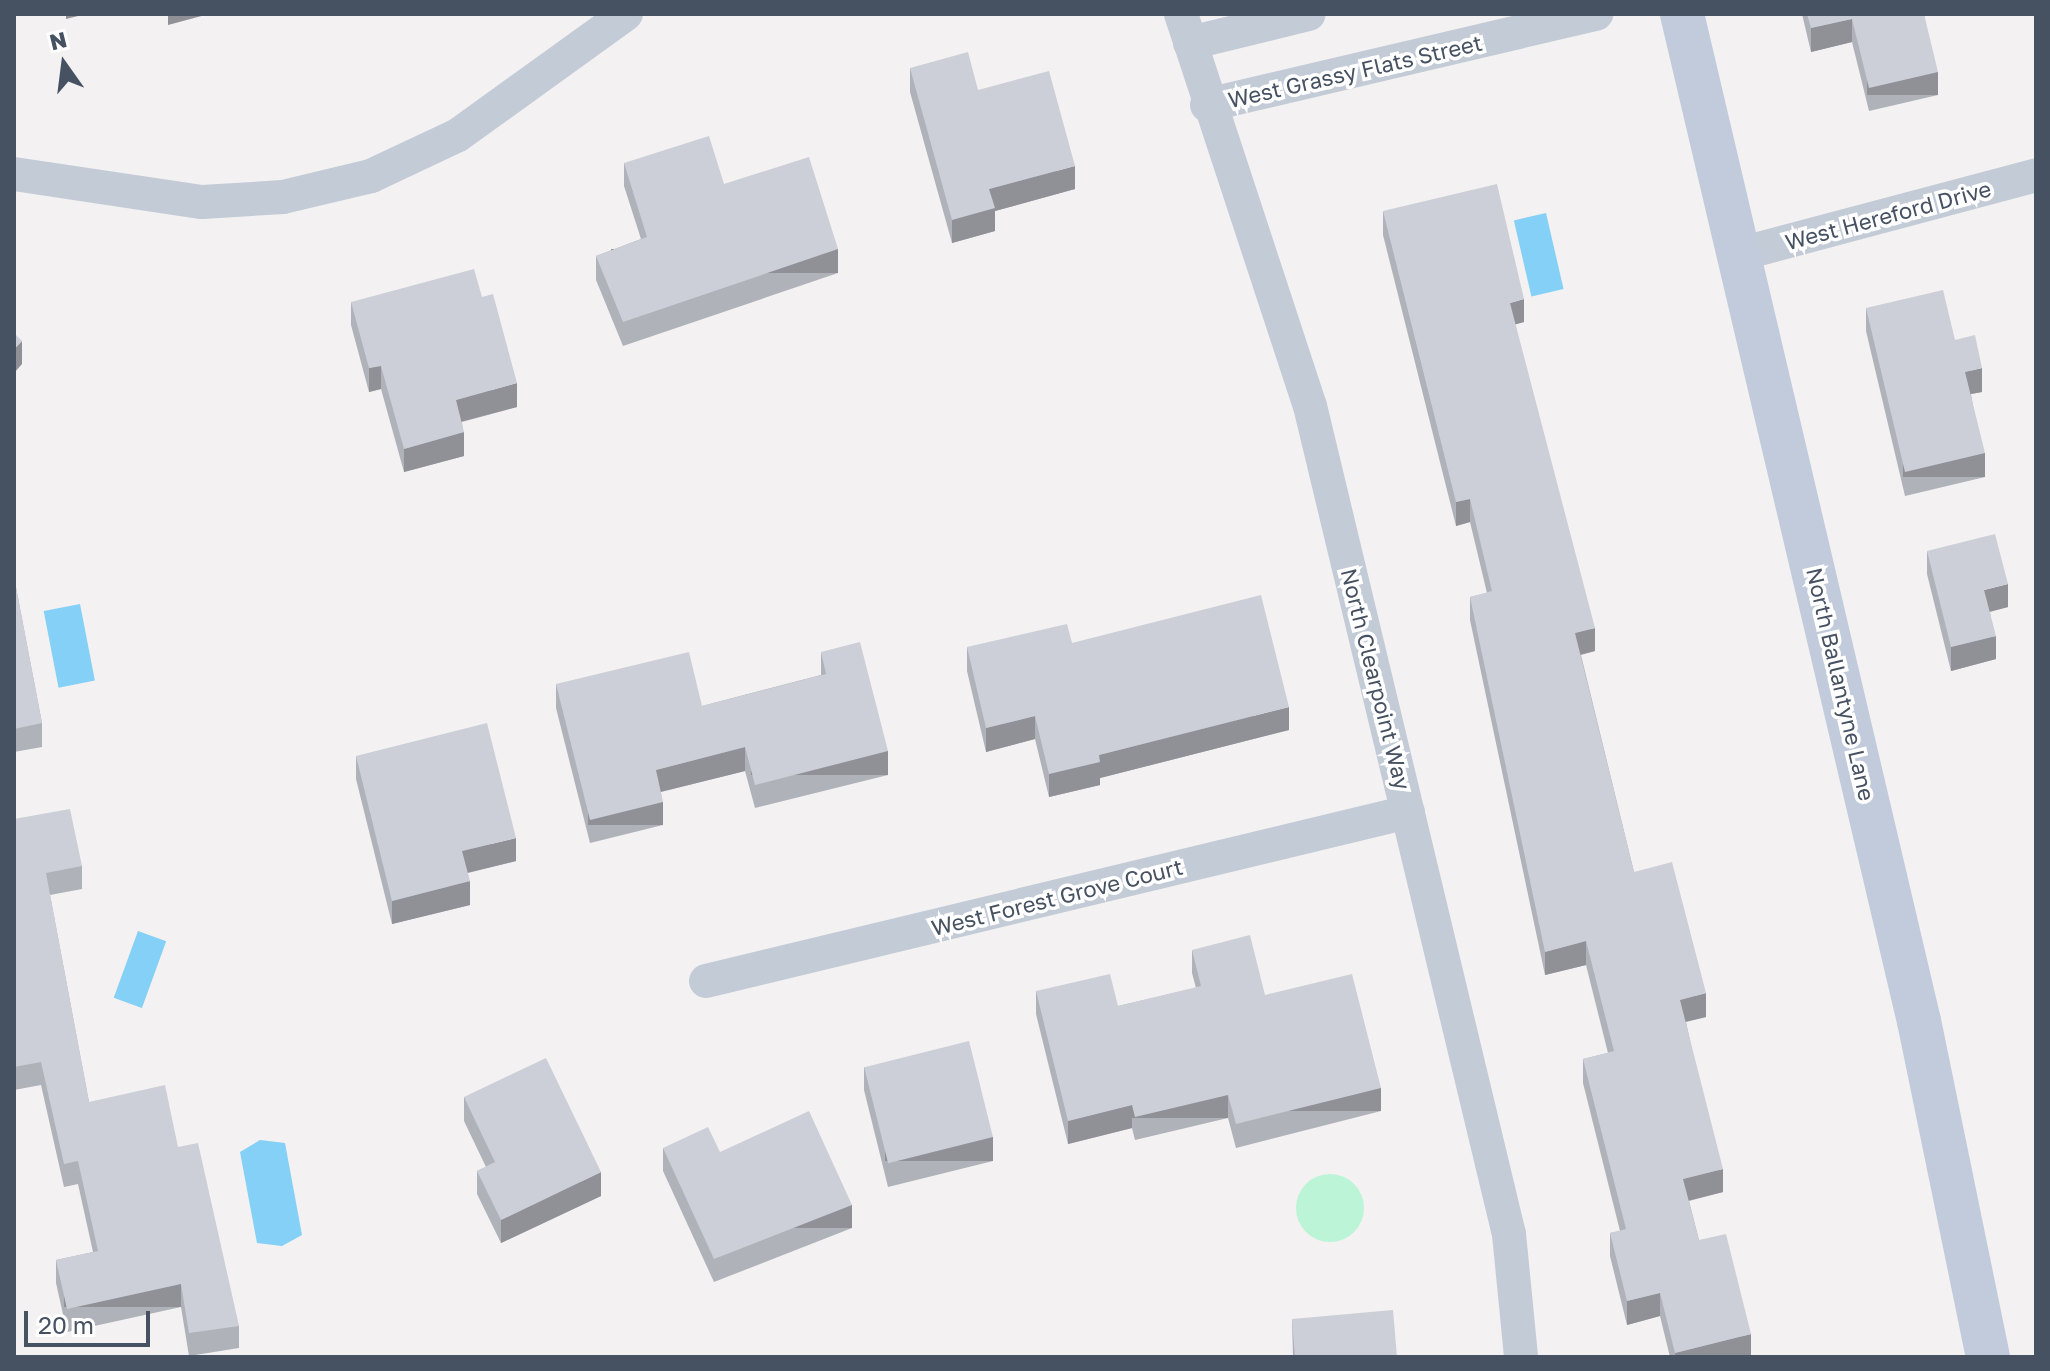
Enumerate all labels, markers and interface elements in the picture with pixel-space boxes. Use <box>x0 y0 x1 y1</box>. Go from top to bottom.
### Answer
north arrow <box>24 24 104 104</box>
text: N <box>47 25 69 55</box>
street label: West Grassy Flats Street <box>1225 29 1485 113</box>
street label: West Hereford Drive <box>1782 175 1994 255</box>
street label: North Ballantyne Lane <box>1801 565 1881 803</box>
street label: North Clearpoint Way <box>1336 566 1416 792</box>
street label: West Forest Grove Court <box>929 853 1185 941</box>
scale bar <box>28 1295 154 1345</box>
text: 20 m <box>38 1310 94 1339</box>

